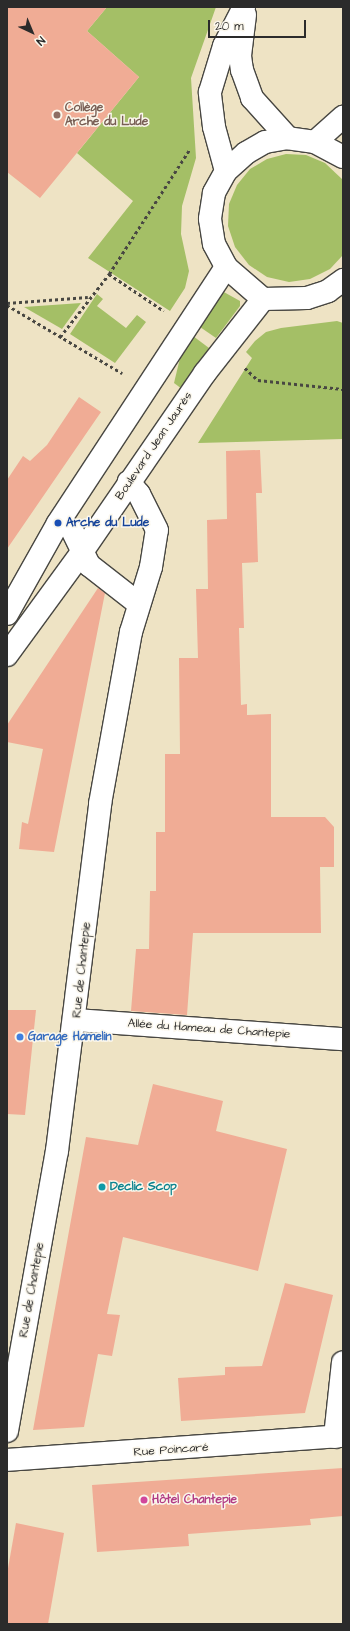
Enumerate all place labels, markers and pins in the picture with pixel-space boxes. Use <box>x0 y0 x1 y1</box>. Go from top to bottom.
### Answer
place label: Collège Arche du Lude <box>65 101 148 129</box>
marker: Collège Arche du Lude <box>52 110 62 120</box>
place label: Arche du Lude <box>66 516 149 530</box>
marker: Arche du Lude <box>53 518 63 528</box>
place label: Garage Hamelin <box>28 1030 112 1044</box>
marker: Garage Hamelin <box>15 1032 25 1042</box>
place label: Declic Scop <box>110 1180 177 1194</box>
marker: Declic Scop <box>97 1182 107 1192</box>
place label: Hôtel Chantepie <box>152 1493 237 1507</box>
marker: Hôtel Chantepie <box>139 1495 149 1505</box>

